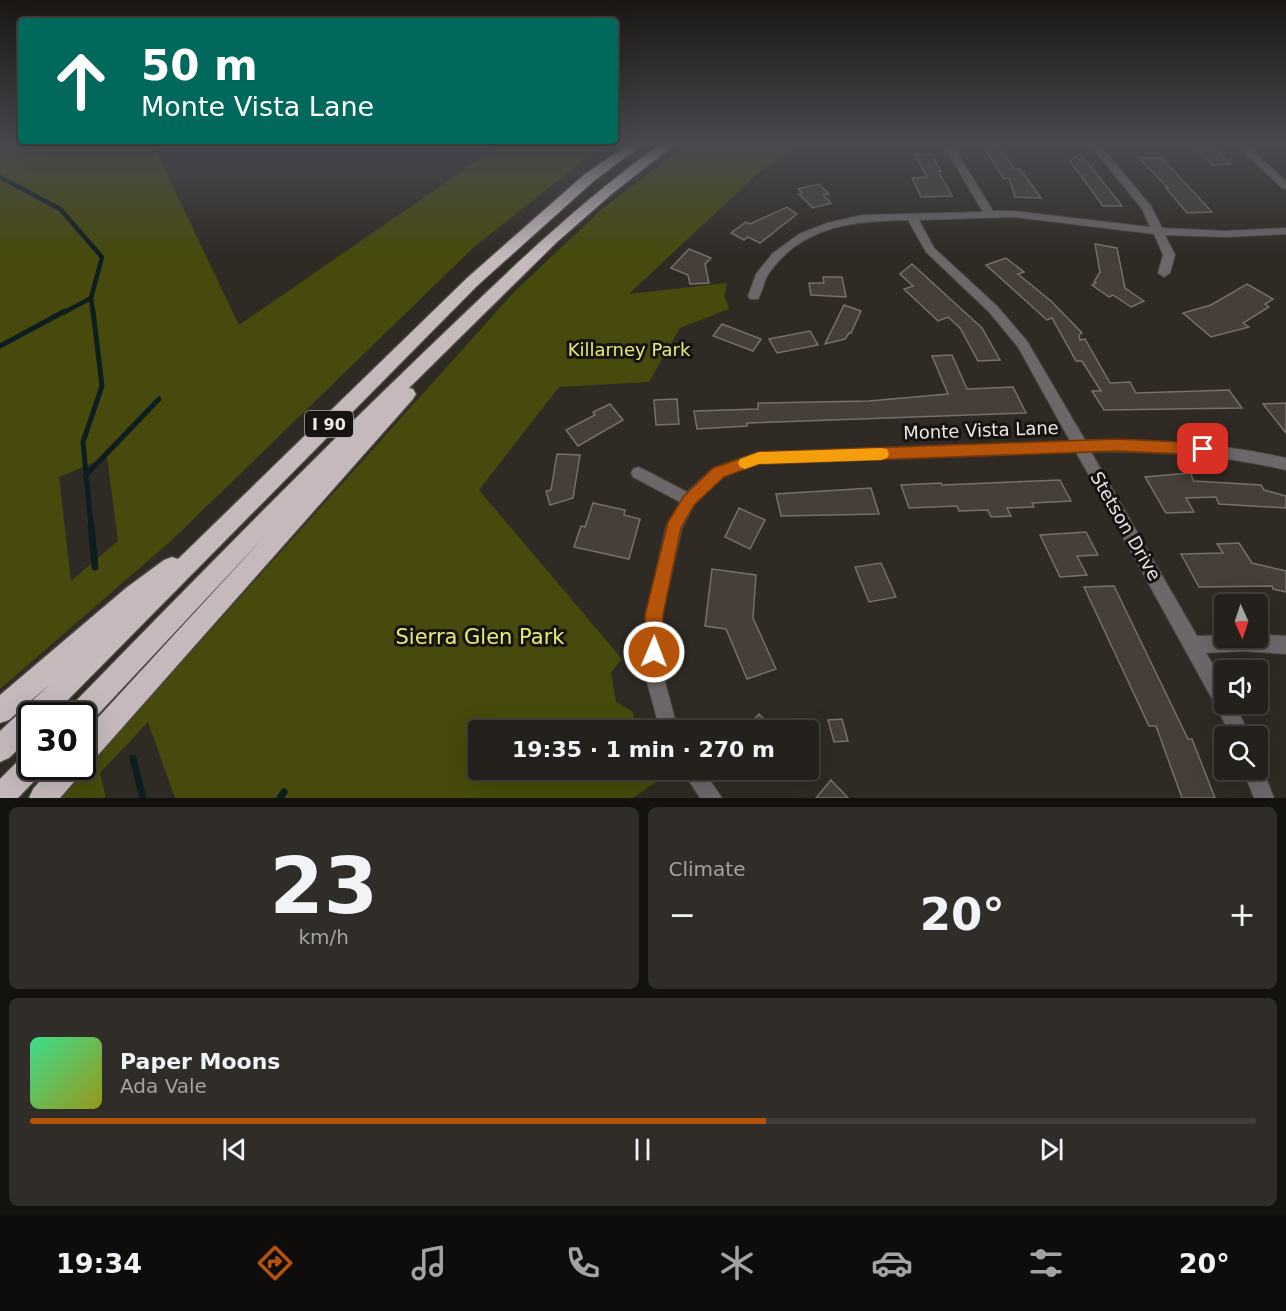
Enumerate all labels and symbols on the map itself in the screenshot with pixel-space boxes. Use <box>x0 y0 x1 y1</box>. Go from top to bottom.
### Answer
park label: Killarney Park <box>568 339 691 360</box>
road number: I 90 <box>305 411 353 437</box>
street label: Monte Vista Lane <box>903 417 1059 443</box>
pin <box>1177 423 1228 474</box>
street label: Stetson Drive <box>1086 468 1166 584</box>
north arrow <box>1214 594 1268 648</box>
position arrow <box>622 620 686 684</box>
park label: Sierra Glen Park <box>396 625 565 649</box>
speed limit sign: 30 <box>18 702 96 780</box>

